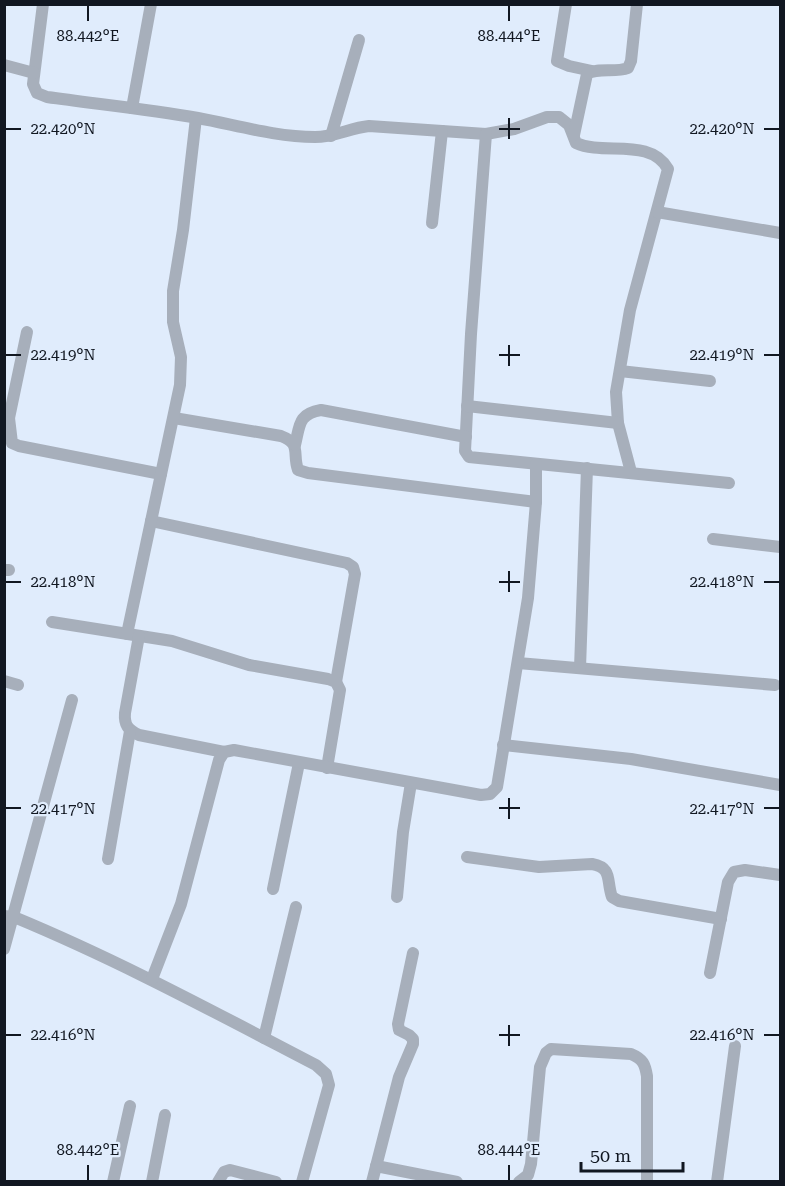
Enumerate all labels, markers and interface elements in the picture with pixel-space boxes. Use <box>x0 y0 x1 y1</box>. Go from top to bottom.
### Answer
text: 88.442°E <box>57 27 119 45</box>
text: 88.444°E <box>478 27 540 45</box>
text: 22.420°N <box>30 120 96 138</box>
text: 22.420°N <box>689 120 755 138</box>
text: 22.419°N <box>30 346 96 364</box>
text: 22.419°N <box>689 346 755 364</box>
text: 22.418°N <box>30 573 96 591</box>
text: 22.418°N <box>689 573 755 591</box>
text: 22.417°N <box>30 800 96 818</box>
text: 22.417°N <box>689 800 755 818</box>
text: 22.416°N <box>30 1026 96 1044</box>
text: 22.416°N <box>689 1026 755 1044</box>
scale bar <box>581 1135 683 1173</box>
text: 88.442°E <box>57 1141 119 1159</box>
text: 88.444°E <box>478 1141 540 1159</box>
text: 50 m <box>590 1145 631 1166</box>

